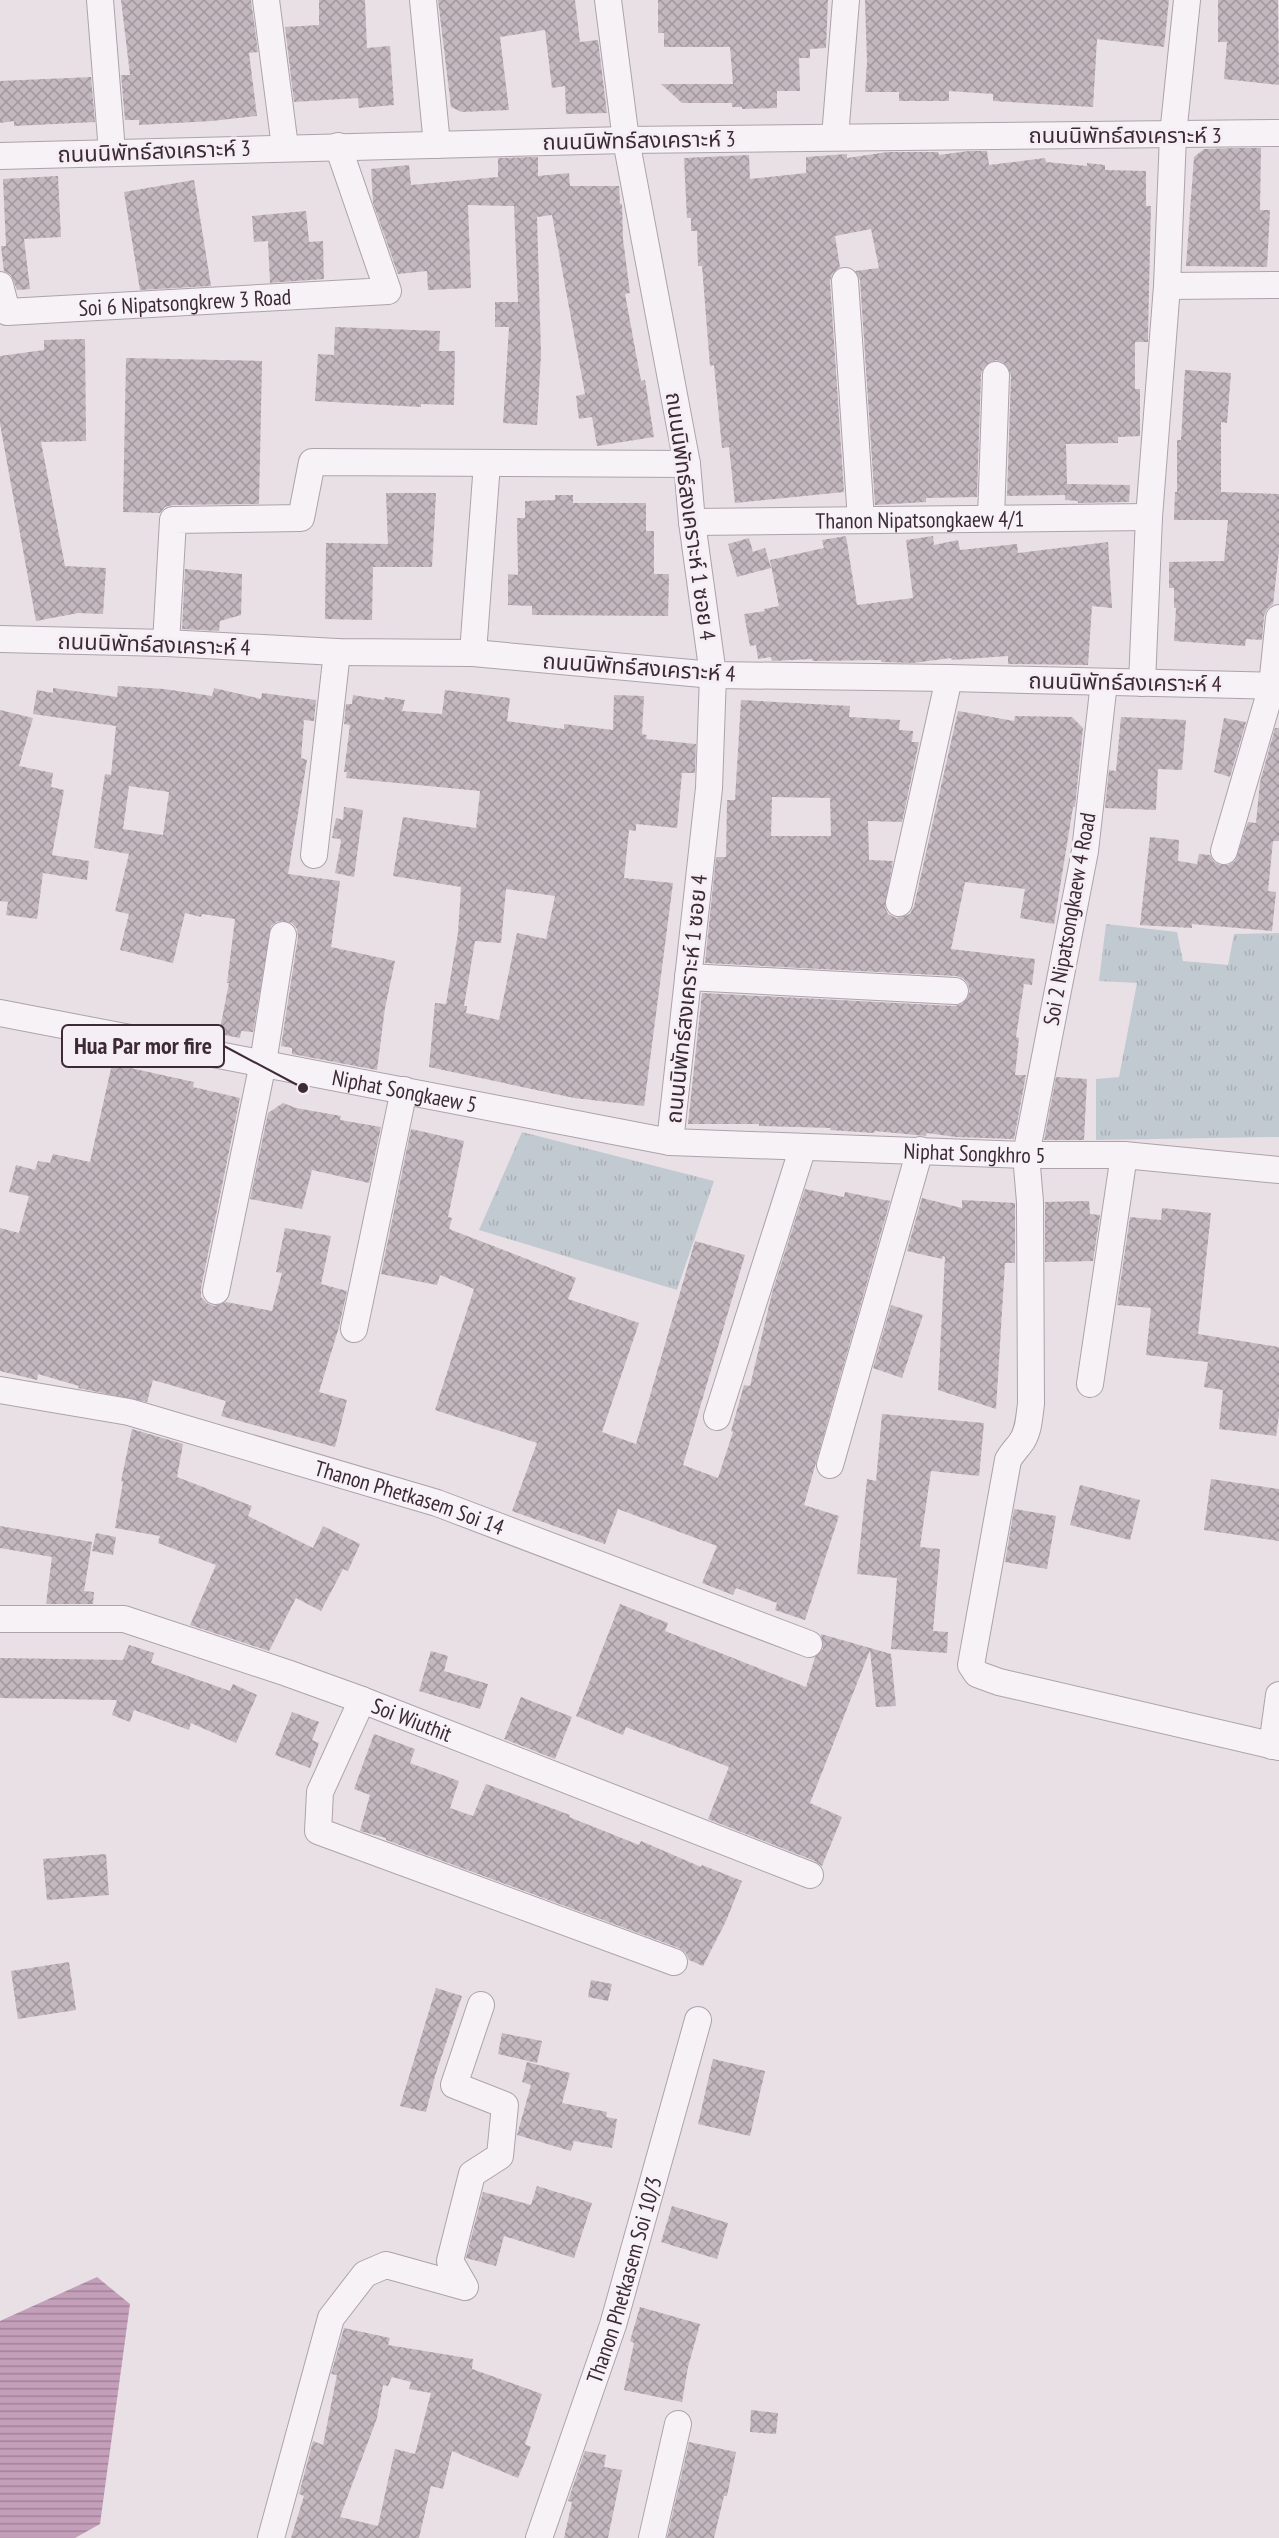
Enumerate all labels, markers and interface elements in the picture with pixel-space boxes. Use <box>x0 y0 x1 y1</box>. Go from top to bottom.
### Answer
street label: ถนนนิพัทธ์สงเคราะห์ 3 <box>1028 121 1222 149</box>
street label: ถนนนิพัทธ์สงเคราะห์ 3 <box>542 124 736 156</box>
street label: ถนนนิพัทธ์สงเคราะห์ 3 <box>57 134 251 168</box>
street label: Soi 6 Nipatsongkrew 3 Road <box>78 282 292 322</box>
street label: ถนนนิพัทธ์สงเคราะห์ 1 ซอย 4 <box>660 390 722 642</box>
street label: Thanon Nipatsongkaew 4/1 <box>815 504 1025 535</box>
street label: ถนนนิพัทธ์สงเคราะห์ 4 <box>57 627 251 661</box>
street label: ถนนนิพัทธ์สงเคราะห์ 4 <box>542 646 736 688</box>
street label: ถนนนิพัทธ์สงเคราะห์ 4 <box>1028 666 1222 698</box>
street label: Soi 2 Nipatsongkaew 4 Road <box>1036 810 1102 1028</box>
street label: ถนนนิพัทธ์สงเคราะห์ 1 ซอย 4 <box>659 873 713 1125</box>
callout: Hua Par mor fire <box>62 1025 224 1067</box>
text: Hua Par mor fire <box>74 1030 212 1061</box>
street label: Niphat Songkaew 5 <box>330 1063 479 1119</box>
street label: Niphat Songkhro 5 <box>903 1137 1045 1169</box>
street label: Thanon Phetkasem Soi 14 <box>311 1454 508 1541</box>
street label: Soi Wiuthit <box>368 1691 456 1748</box>
street label: Thanon Phetkasem Soi 10/3 <box>580 2173 668 2387</box>

